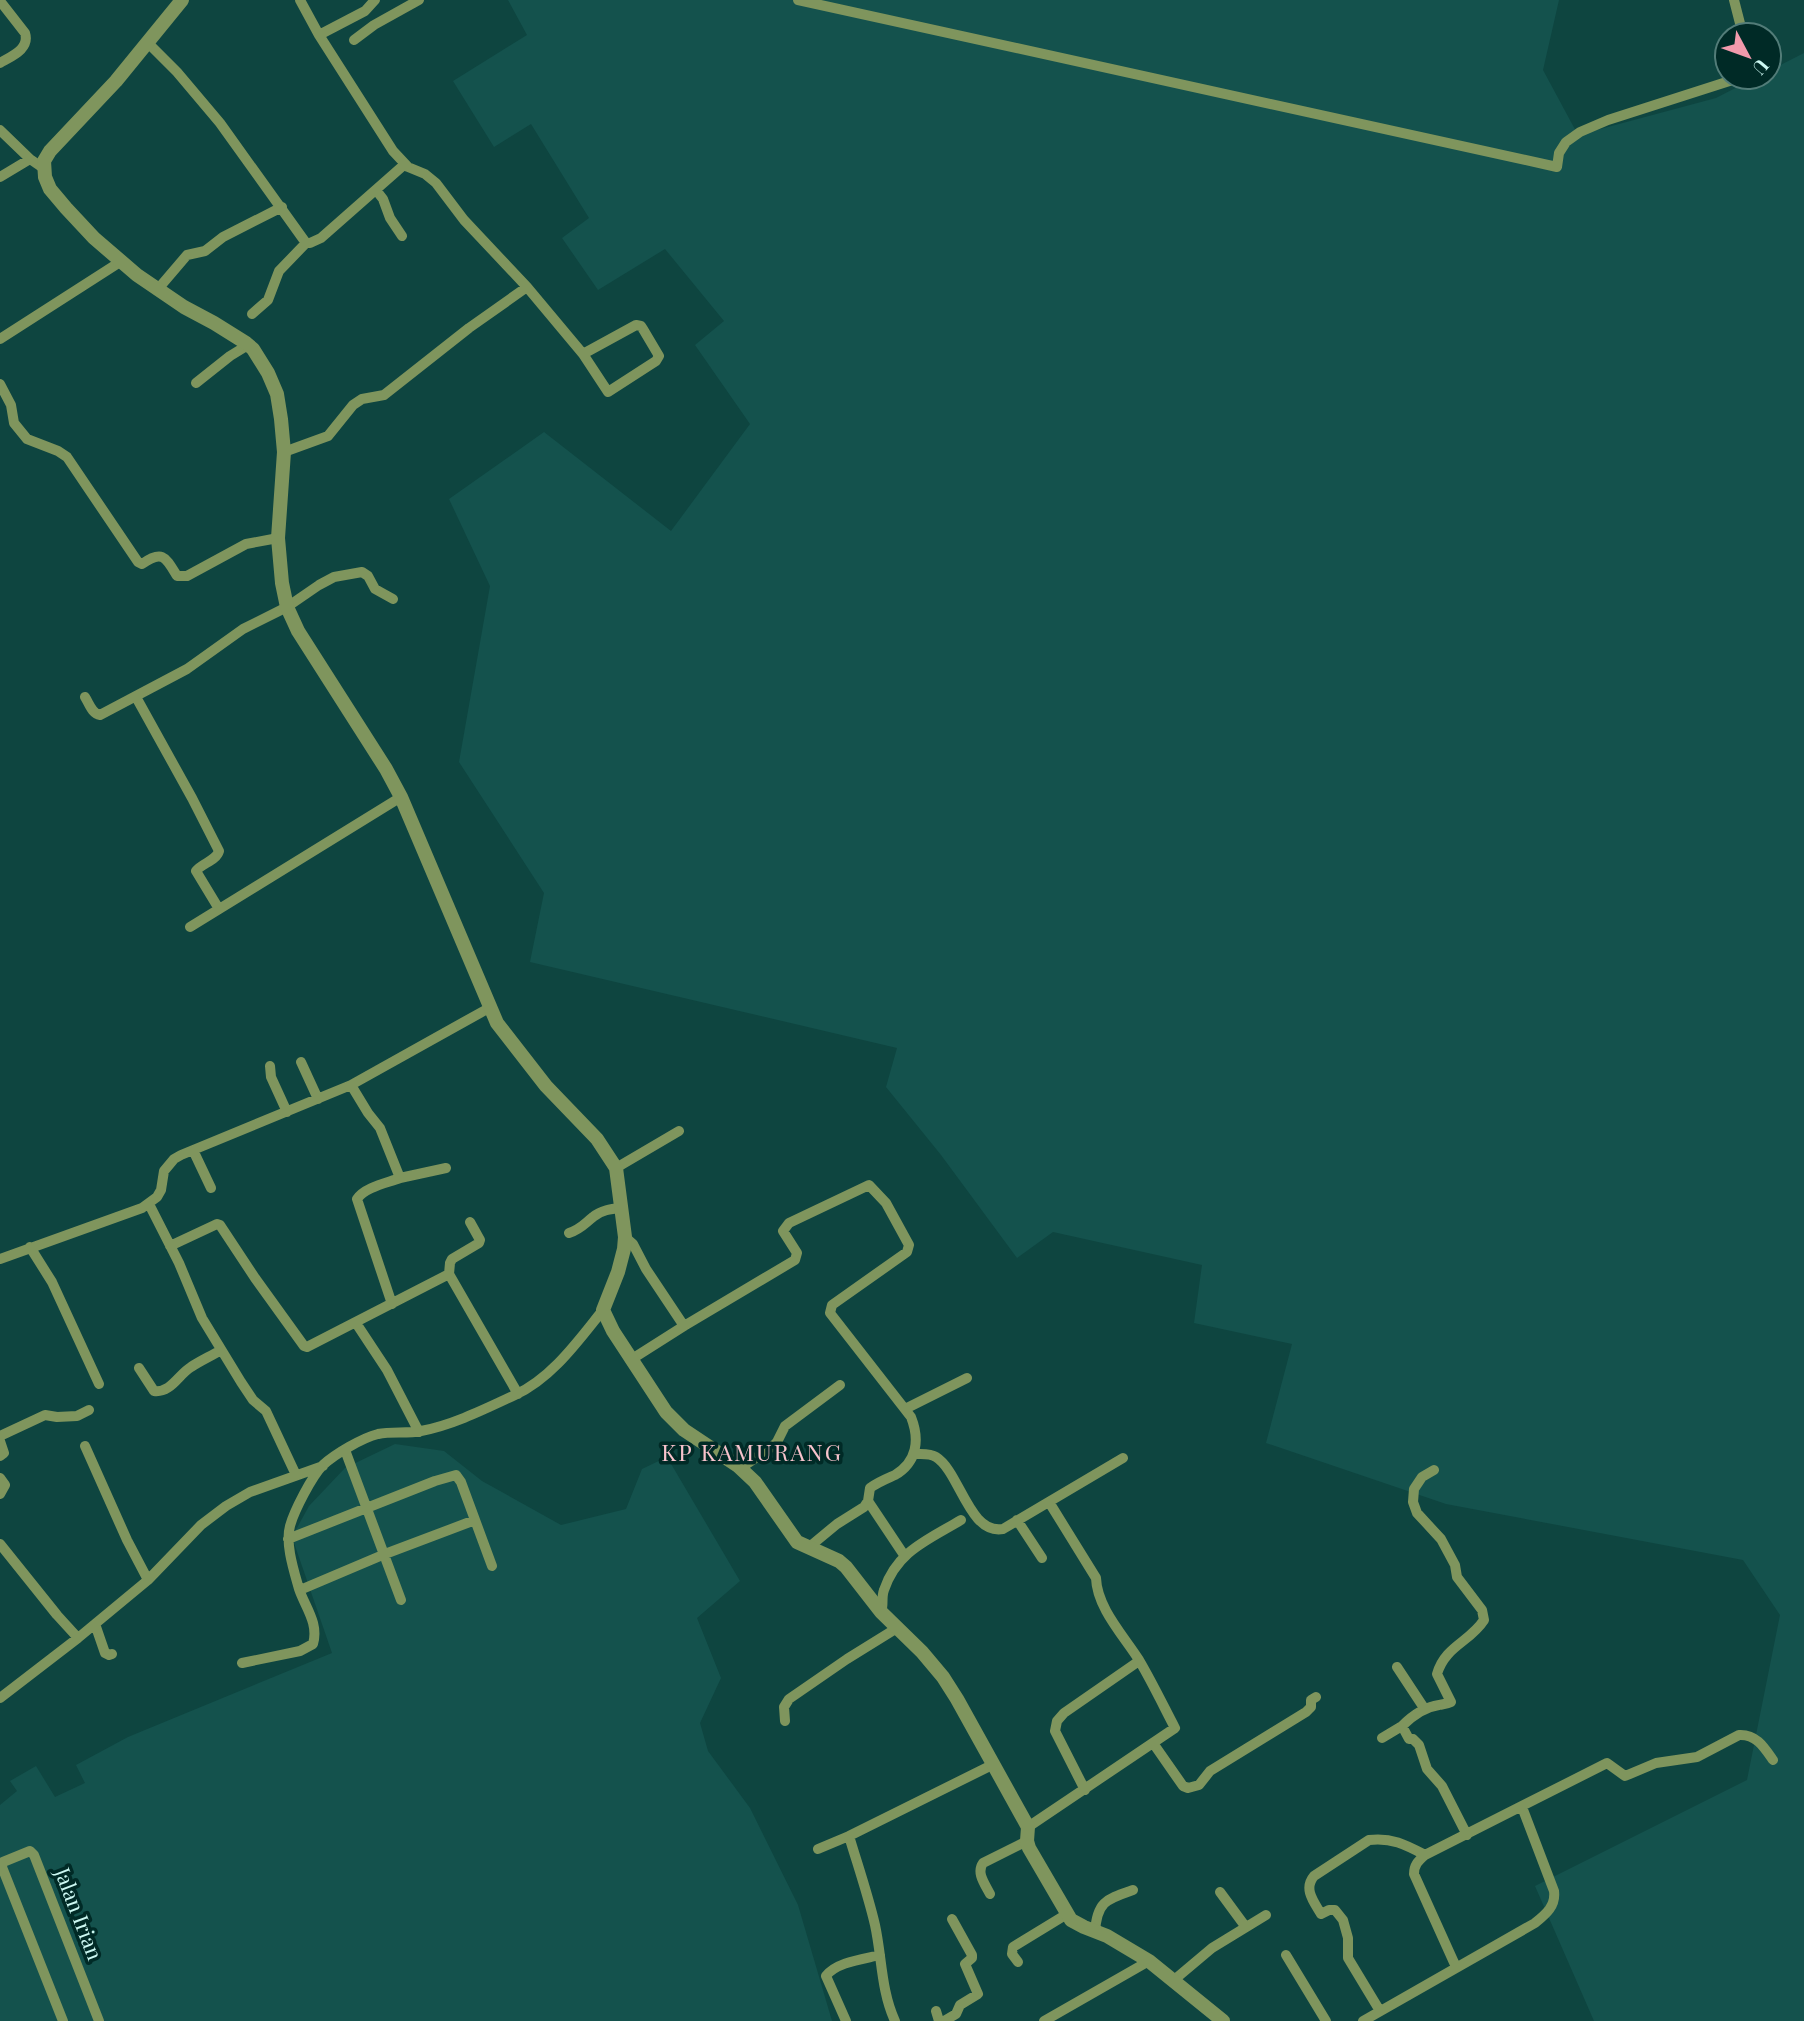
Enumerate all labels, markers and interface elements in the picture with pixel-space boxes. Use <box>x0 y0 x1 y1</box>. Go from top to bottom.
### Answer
north arrow <box>1713 21 1783 91</box>
text: U <box>1747 54 1776 81</box>
district label: KP KAMURANG <box>661 1436 843 1467</box>
street label: Jalan Irian <box>49 1862 110 1964</box>

